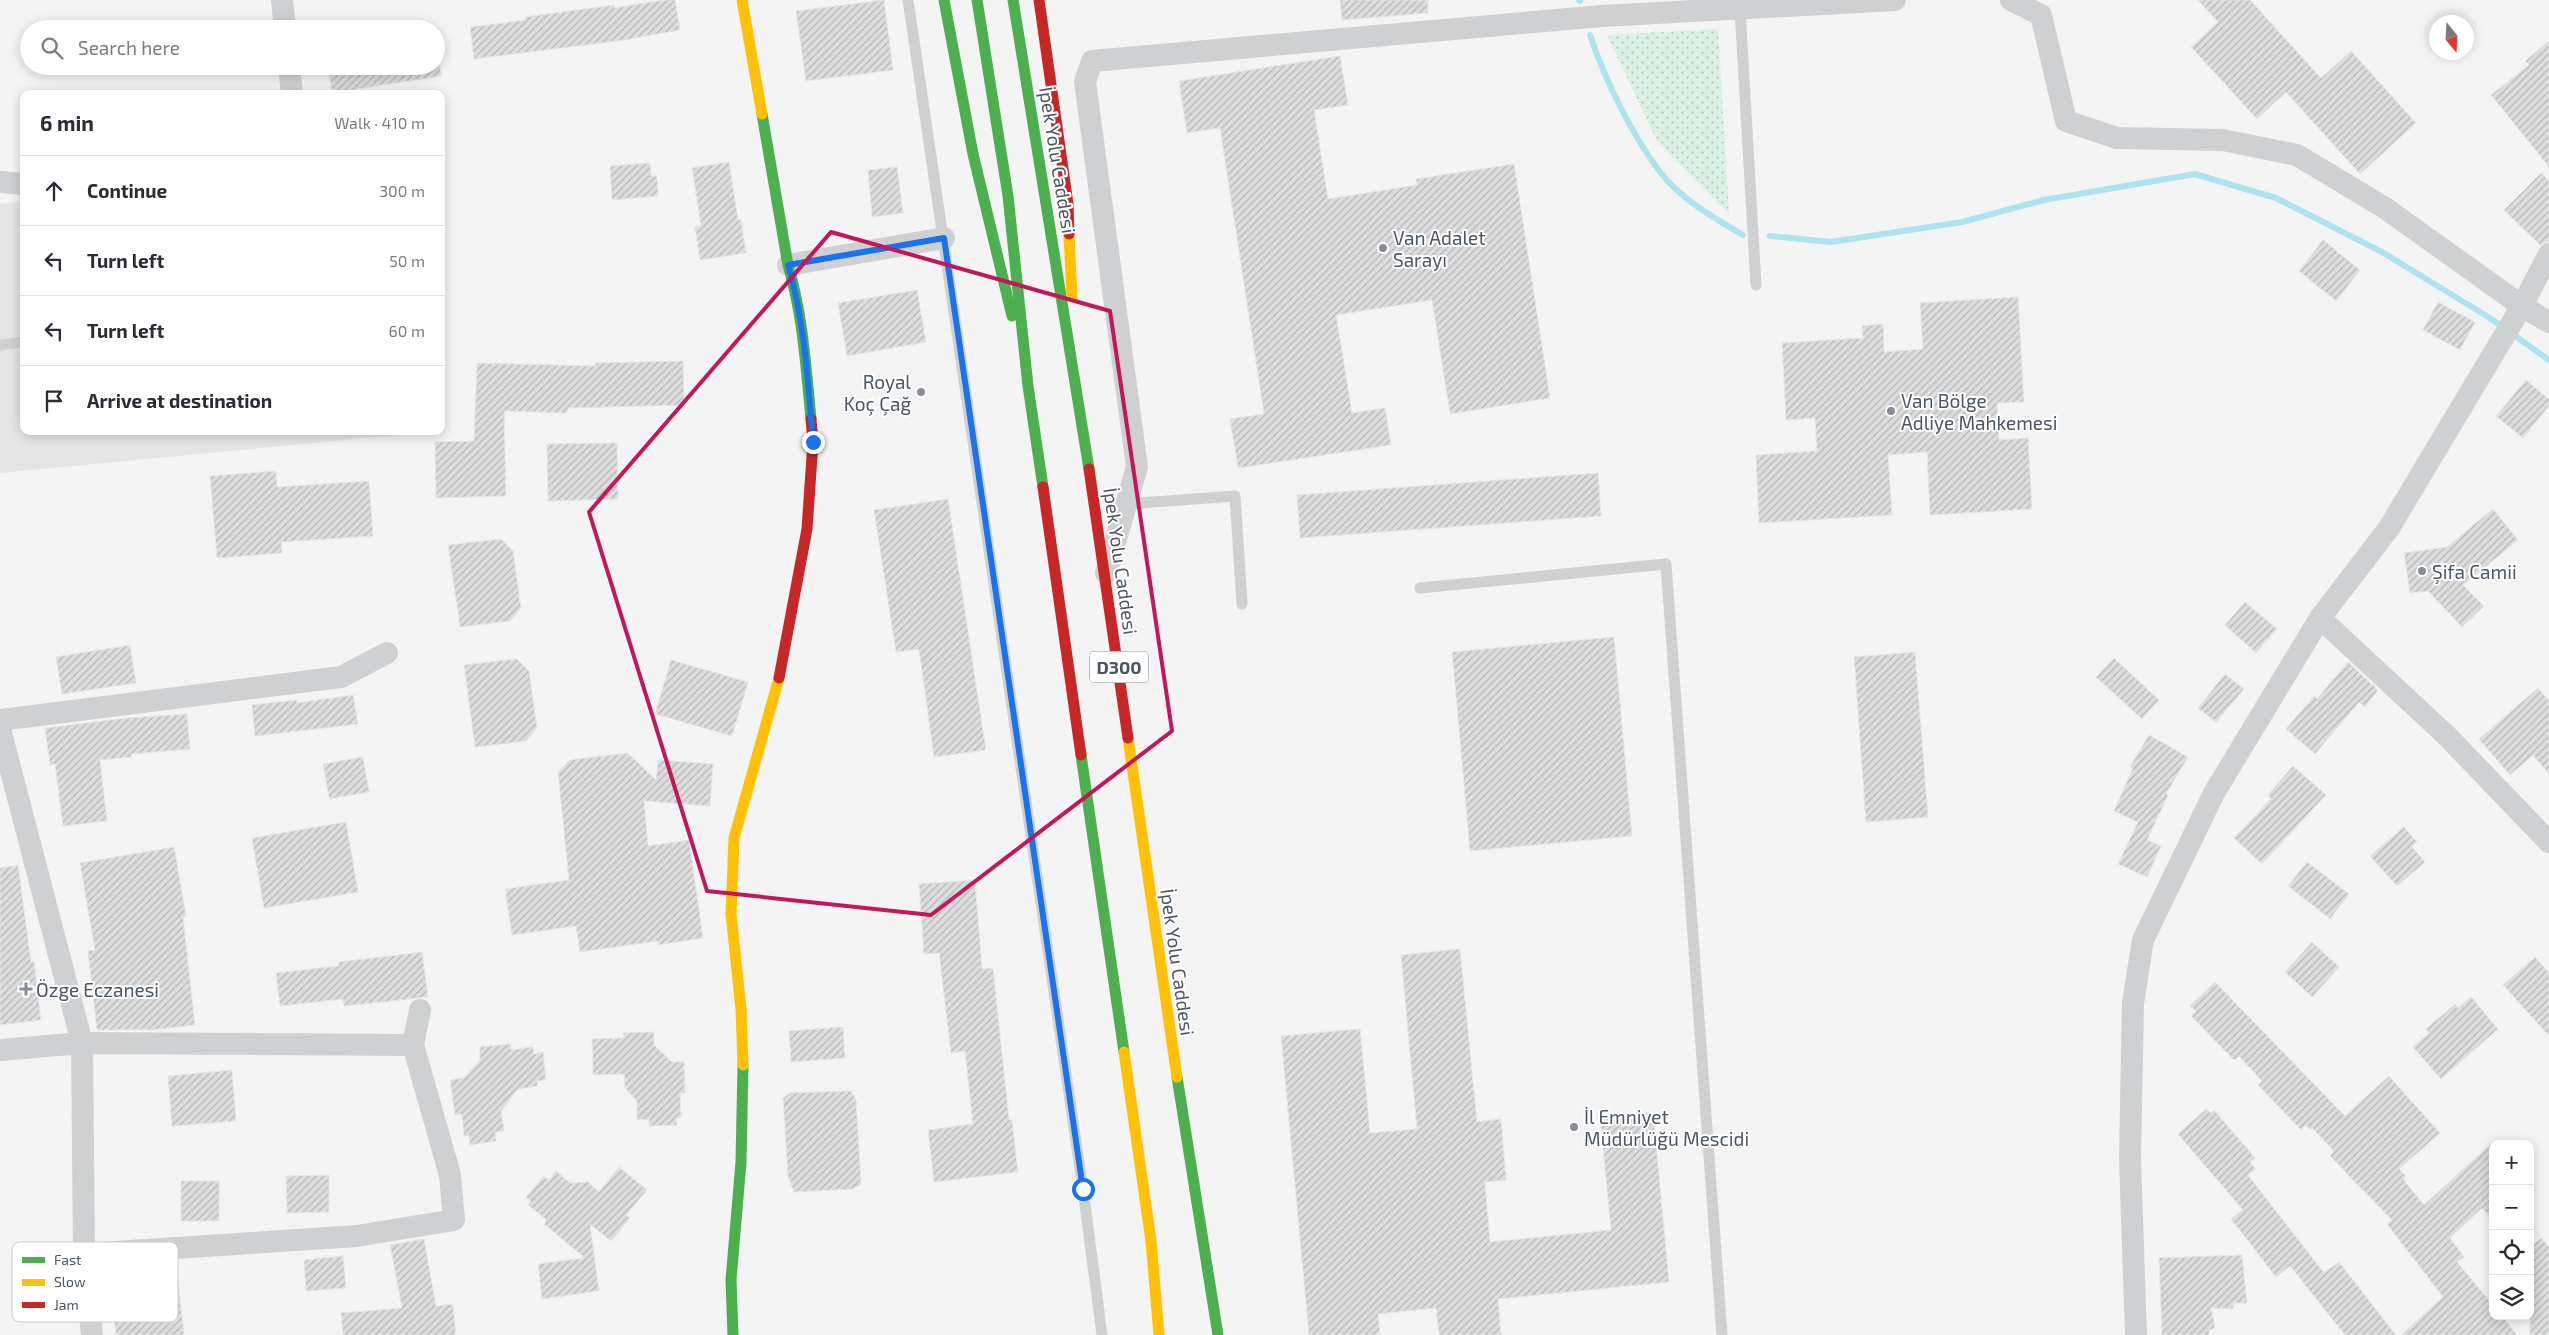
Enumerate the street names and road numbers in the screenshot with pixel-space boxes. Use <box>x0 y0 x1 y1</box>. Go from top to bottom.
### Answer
street label: İpek Yolu Caddesi <box>1035 85 1081 235</box>
street label: İpek Yolu Caddesi <box>1099 486 1143 636</box>
road number: D300 <box>1090 652 1148 682</box>
street label: İpek Yolu Caddesi <box>1156 887 1200 1037</box>

